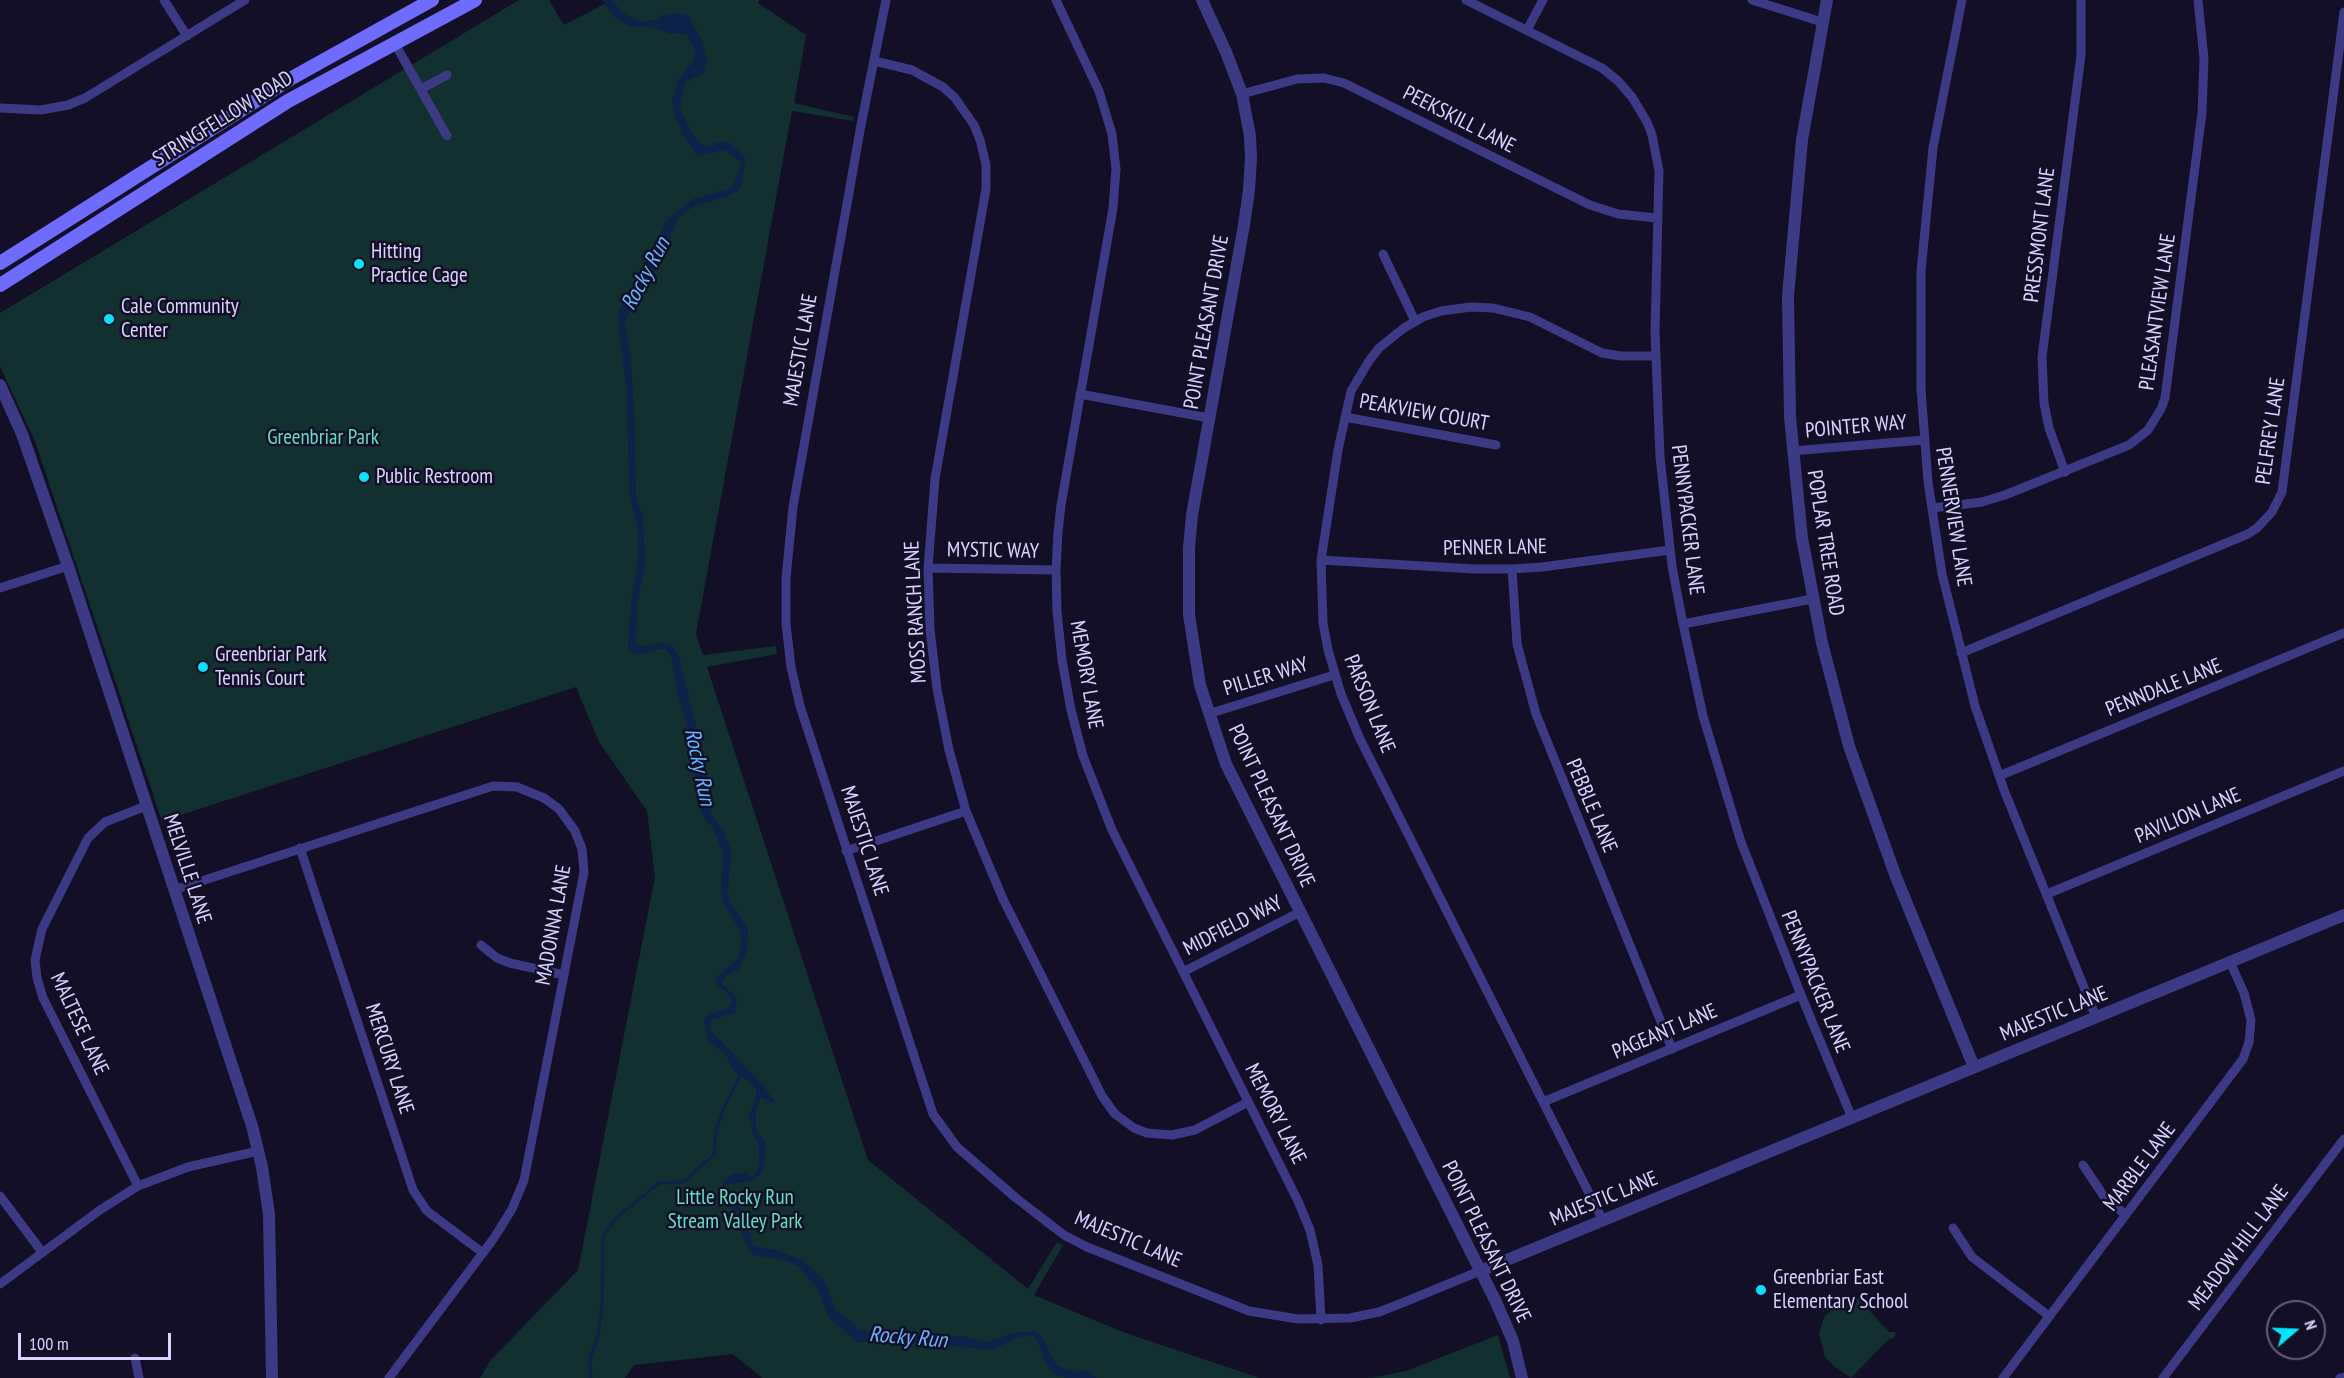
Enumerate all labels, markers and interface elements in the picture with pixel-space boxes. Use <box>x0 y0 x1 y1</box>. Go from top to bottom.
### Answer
street label: STRINGFELLOW ROAD <box>148 66 298 172</box>
street label: PEEKSKILL LANE <box>1398 81 1520 159</box>
street label: PRESSMONT LANE <box>2019 166 2061 304</box>
street label: PLEASANTVIEW LANE <box>2135 232 2181 392</box>
water label: Rocky Run <box>616 233 676 315</box>
street label: POINT PLEASANT DRIVE <box>1179 233 1235 411</box>
place label: Hitting Practice Cage <box>371 239 468 289</box>
marker: Hitting Practice Cage <box>352 257 366 271</box>
street label: MAJESTIC LANE <box>779 292 823 408</box>
place label: Cale Community Center <box>121 294 239 344</box>
marker: Cale Community Center <box>102 312 116 326</box>
street label: PELFREY LANE <box>2251 376 2291 486</box>
street label: PEAKVIEW COURT <box>1357 389 1491 437</box>
street label: POINTER WAY <box>1804 410 1908 444</box>
park label: Greenbriar Park <box>267 425 379 451</box>
street label: PENNYPACKER LANE <box>1665 443 1709 597</box>
street label: PENNERVIEW LANE <box>1930 446 1976 588</box>
place label: Public Restroom <box>376 464 493 490</box>
street label: POPLAR TREE ROAD <box>1801 468 1849 618</box>
marker: Public Restroom <box>357 470 371 484</box>
street label: PENNER LANE <box>1443 534 1547 562</box>
street label: MYSTIC WAY <box>947 538 1039 564</box>
street label: MOSS RANCH LANE <box>900 540 932 684</box>
street label: MEMORY LANE <box>1064 619 1108 731</box>
place label: Greenbriar Park Tennis Court <box>215 642 327 692</box>
street label: PARSON LANE <box>1338 651 1400 757</box>
street label: PILLER WAY <box>1221 652 1311 702</box>
street label: PENNDALE LANE <box>2102 653 2226 723</box>
marker: Greenbriar Park Tennis Court <box>196 660 210 674</box>
street label: POINT PLEASANT DRIVE <box>1222 721 1320 891</box>
water label: Rocky Run <box>678 726 720 808</box>
street label: PEBBLE LANE <box>1560 755 1622 857</box>
street label: MAJESTIC LANE <box>834 783 894 899</box>
street label: PAVILION LANE <box>2132 783 2244 849</box>
street label: MELVILLE LANE <box>157 811 217 927</box>
street label: MADONNA LANE <box>531 863 577 987</box>
street label: MIDFIELD WAY <box>1179 890 1287 962</box>
street label: PENNYPACKER LANE <box>1775 907 1855 1057</box>
street label: MALTESE LANE <box>44 969 114 1079</box>
street label: MAJESTIC LANE <box>1997 981 2111 1047</box>
street label: PAGEANT LANE <box>1609 999 1721 1065</box>
street label: MERCURY LANE <box>359 1001 419 1117</box>
street label: MEMORY LANE <box>1239 1059 1311 1169</box>
street label: MARBLE LANE <box>2098 1118 2182 1216</box>
street label: POINT PLEASANT DRIVE <box>1436 1157 1536 1327</box>
street label: MAJESTIC LANE <box>1547 1166 1661 1232</box>
street label: MEADOW HILL LANE <box>2184 1180 2294 1316</box>
park label: Little Rocky Run Stream Valley Park <box>668 1185 802 1235</box>
street label: MAJESTIC LANE <box>1071 1206 1185 1274</box>
place label: Greenbriar East Elementary School <box>1773 1265 1908 1315</box>
marker: Greenbriar East Elementary School <box>1754 1283 1768 1297</box>
north arrow <box>2266 1300 2326 1360</box>
text: N <box>2300 1317 2322 1332</box>
scale bar <box>21 1321 174 1359</box>
water label: Rocky Run <box>868 1321 948 1355</box>
text: 100 m <box>29 1332 69 1355</box>

